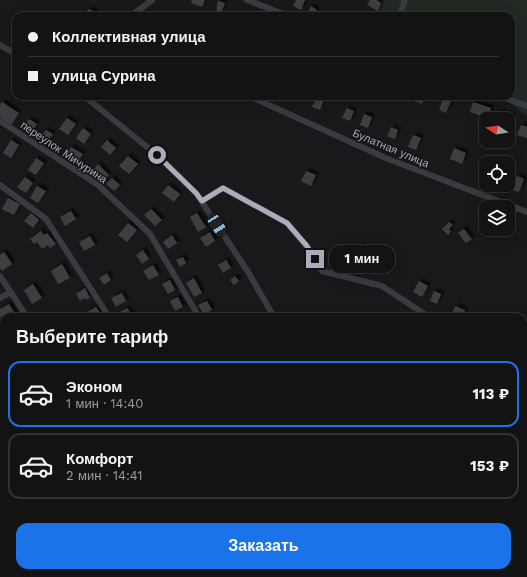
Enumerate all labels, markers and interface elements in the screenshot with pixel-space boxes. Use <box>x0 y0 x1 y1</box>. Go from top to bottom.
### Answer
text: Коллективная улица <box>52 28 206 46</box>
text: улица Сурина <box>52 67 156 85</box>
north arrow <box>479 112 515 148</box>
map controls <box>479 112 515 236</box>
street label: переулок Мичурина <box>18 119 110 187</box>
street label: Булатная улица <box>351 127 432 171</box>
route start <box>148 146 166 164</box>
button: locate <box>479 156 515 192</box>
button: layers <box>479 200 515 236</box>
car <box>205 212 229 238</box>
callout: 1 мин <box>329 245 395 273</box>
route end <box>306 250 324 268</box>
text: 1 мин <box>345 251 379 266</box>
text: Выберите тариф <box>16 326 168 347</box>
icon: car <box>18 376 54 412</box>
text: Эконом <box>66 378 122 396</box>
text: 113 ₽ <box>473 385 509 403</box>
text: 1 мин · 14:40 <box>66 396 143 411</box>
icon: car <box>18 448 54 484</box>
text: Комфорт <box>66 450 133 468</box>
text: 153 ₽ <box>470 457 509 475</box>
text: 2 мин · 14:41 <box>66 468 143 483</box>
button: Заказать <box>16 523 511 569</box>

